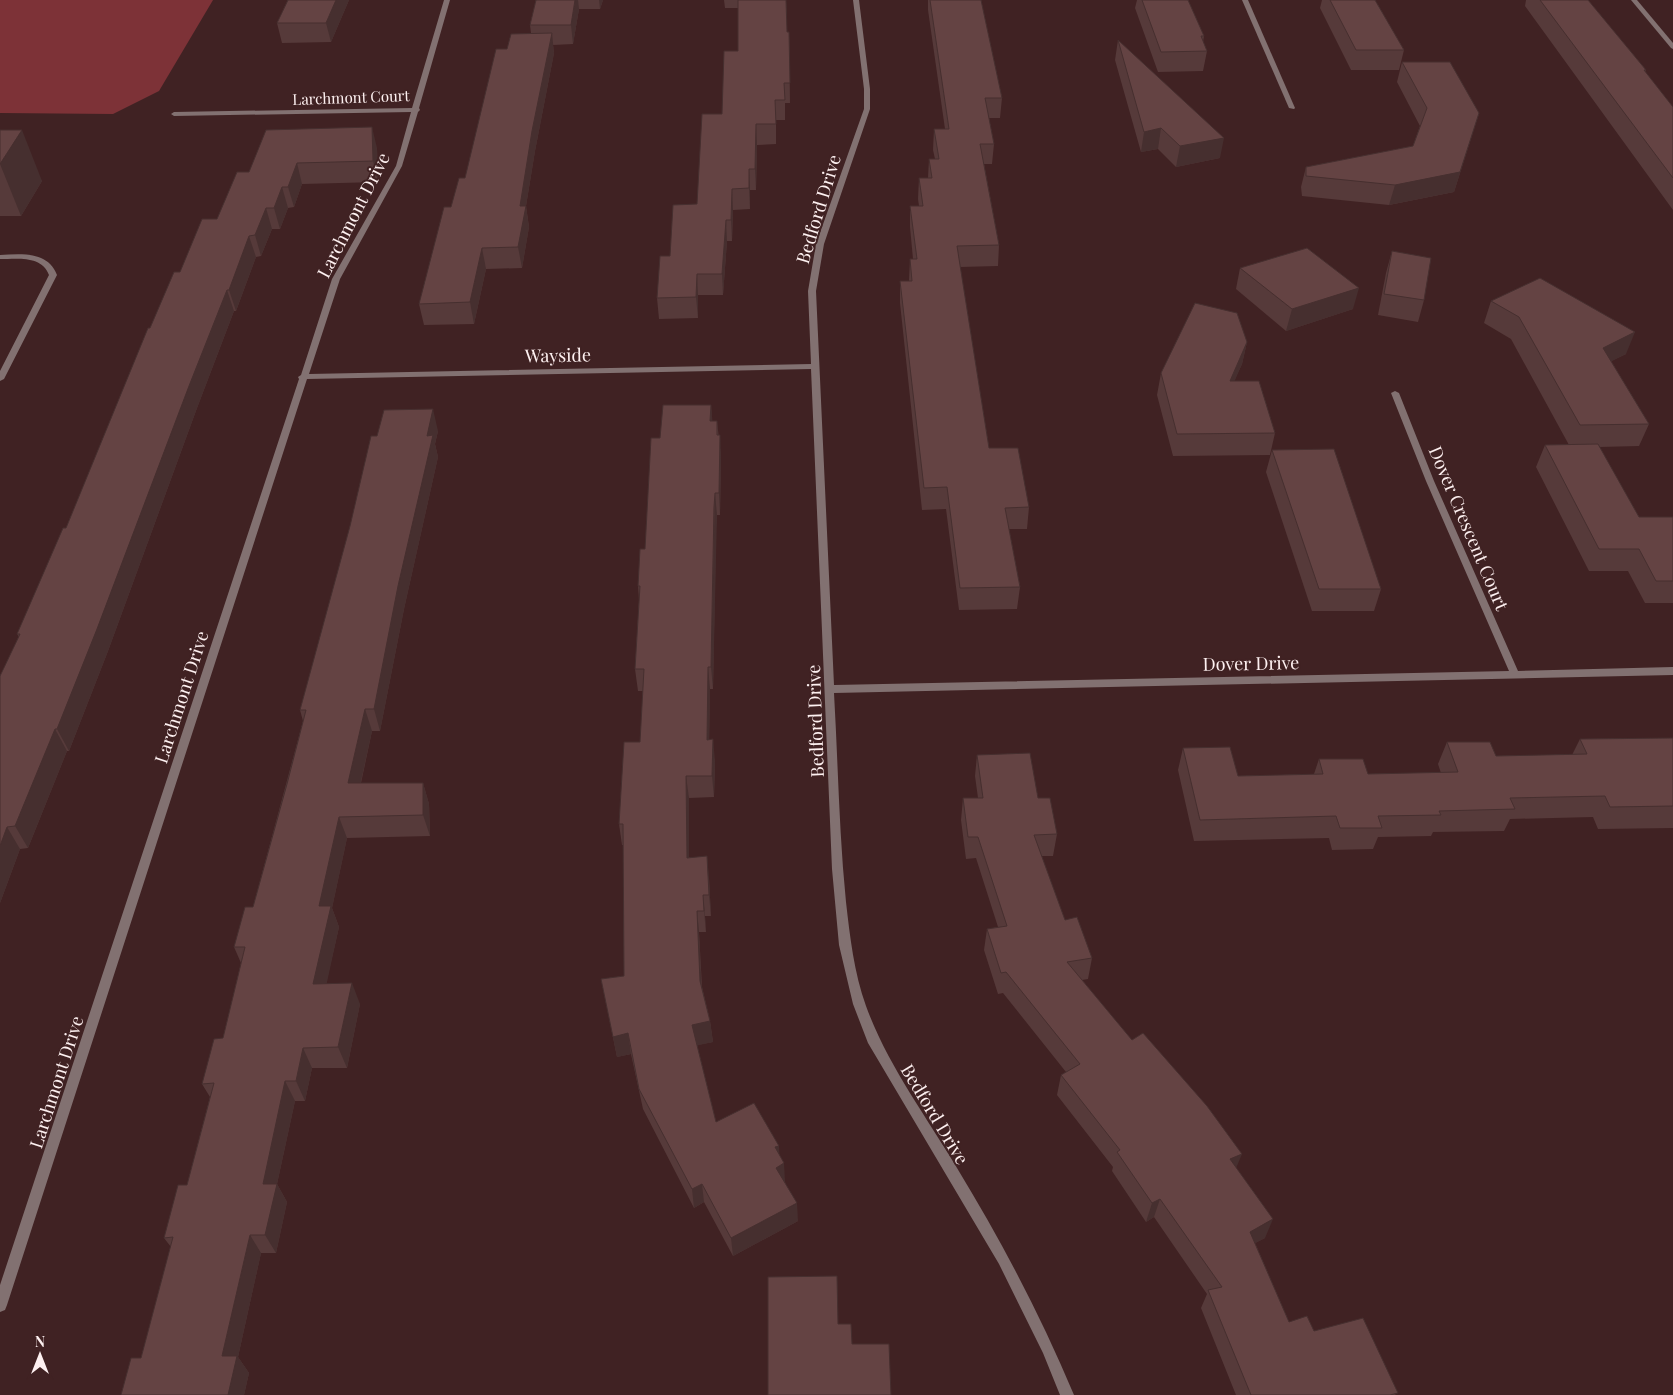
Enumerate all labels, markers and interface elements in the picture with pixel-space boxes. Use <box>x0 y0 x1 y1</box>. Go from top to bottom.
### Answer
street label: Larchmont Court <box>292 85 411 109</box>
street label: Larchmont Drive <box>311 148 395 282</box>
street label: Bedford Drive <box>790 151 846 267</box>
street label: Wayside <box>524 342 591 368</box>
street label: Dover Crescent Court <box>1424 442 1515 614</box>
street label: Larchmont Drive <box>148 628 214 766</box>
street label: Dover Drive <box>1202 650 1300 676</box>
street label: Bedford Drive <box>801 664 829 778</box>
street label: Larchmont Drive <box>23 1013 89 1151</box>
street label: Bedford Drive <box>896 1059 974 1169</box>
north arrow <box>15 1330 65 1380</box>
text: N <box>35 1332 45 1351</box>

